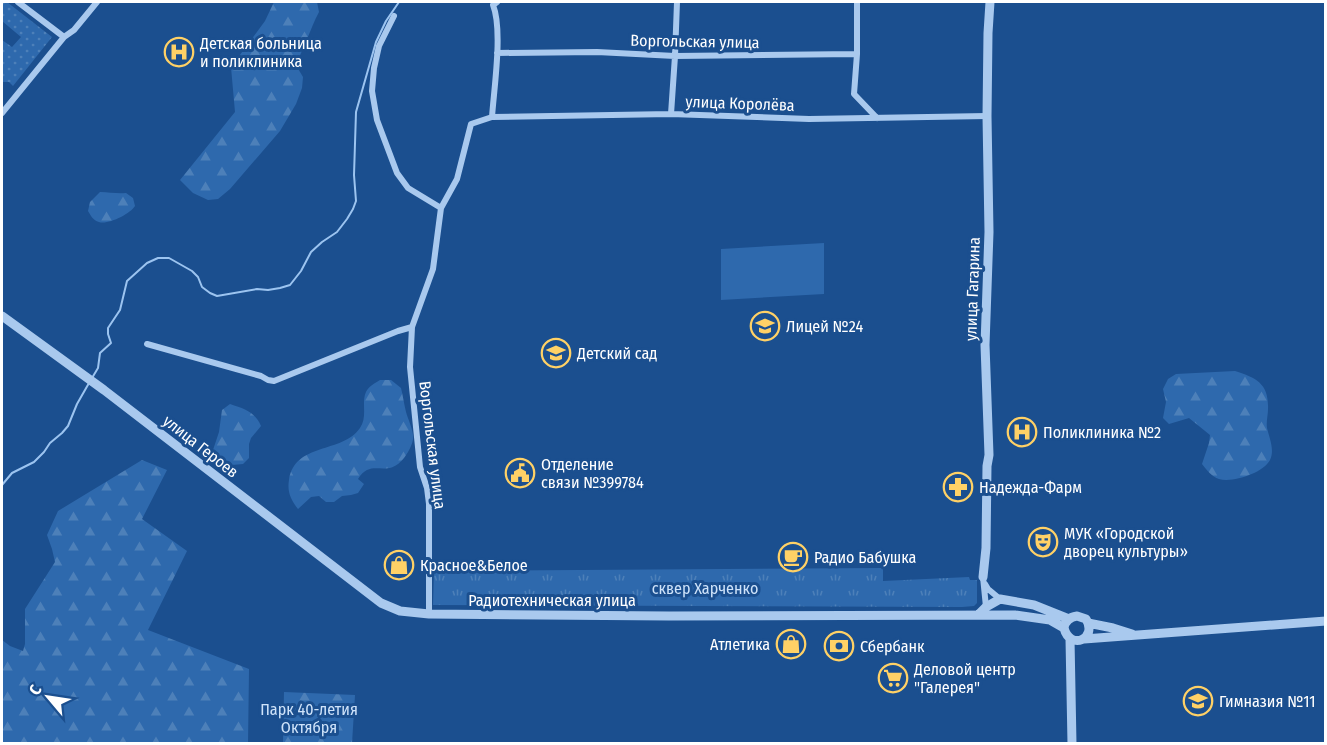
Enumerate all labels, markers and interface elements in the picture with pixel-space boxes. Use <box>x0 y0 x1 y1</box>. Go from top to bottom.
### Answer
street label: Воргольская улица <box>630 31 760 52</box>
place label: Детская больница и поликлиника <box>199 34 322 71</box>
hospital icon: Детская больница и поликлиника <box>163 36 195 68</box>
street label: улица Королёва <box>685 92 795 115</box>
street label: улица Гагарина <box>961 236 984 341</box>
school or university icon: Лицей №24 <box>749 310 781 342</box>
place label: Лицей №24 <box>786 317 863 336</box>
school or university icon: Детский сад <box>540 337 572 369</box>
place label: Детский сад <box>576 344 657 363</box>
street label: Воргольская улица <box>415 380 450 510</box>
street label: улица Героев <box>159 411 242 482</box>
hospital icon: Поликлиника №2 <box>1006 416 1038 448</box>
place label: Поликлиника №2 <box>1043 423 1161 442</box>
place label: Отделение связи №399784 <box>541 455 644 492</box>
public building icon: Отделение связи №399784 <box>504 457 536 489</box>
pharmacy icon: Надежда-Фарм <box>942 471 974 503</box>
place label: Надежда-Фарм <box>979 478 1082 497</box>
place label: МУК «Городской дворец культуры» <box>1064 524 1188 561</box>
theatre icon: МУК «Городской дворец культуры» <box>1027 526 1059 558</box>
cafe icon: Радио Бабушка <box>777 541 809 573</box>
place label: Радио Бабушка <box>814 548 917 567</box>
shop icon: Красное&Белое <box>383 549 415 581</box>
place label: Красное&Белое <box>420 556 528 575</box>
park label: сквер Харченко <box>652 579 758 598</box>
street label: Радиотехническая улица <box>468 591 636 610</box>
shop icon: Атлетика <box>775 628 807 660</box>
bank icon: Сбербанк <box>823 630 855 662</box>
place label: Атлетика <box>710 635 770 654</box>
place label: Сбербанк <box>860 637 925 656</box>
place label: Деловой центр "Галерея" <box>913 660 1016 697</box>
supermarket icon: Деловой центр "Галерея" <box>877 662 909 694</box>
north arrow <box>18 667 78 727</box>
text: С <box>25 681 46 698</box>
school or university icon: Гимназия №11 <box>1182 685 1214 717</box>
place label: Гимназия №11 <box>1219 692 1316 711</box>
park label: Парк 40-летия Октября <box>260 700 358 737</box>

